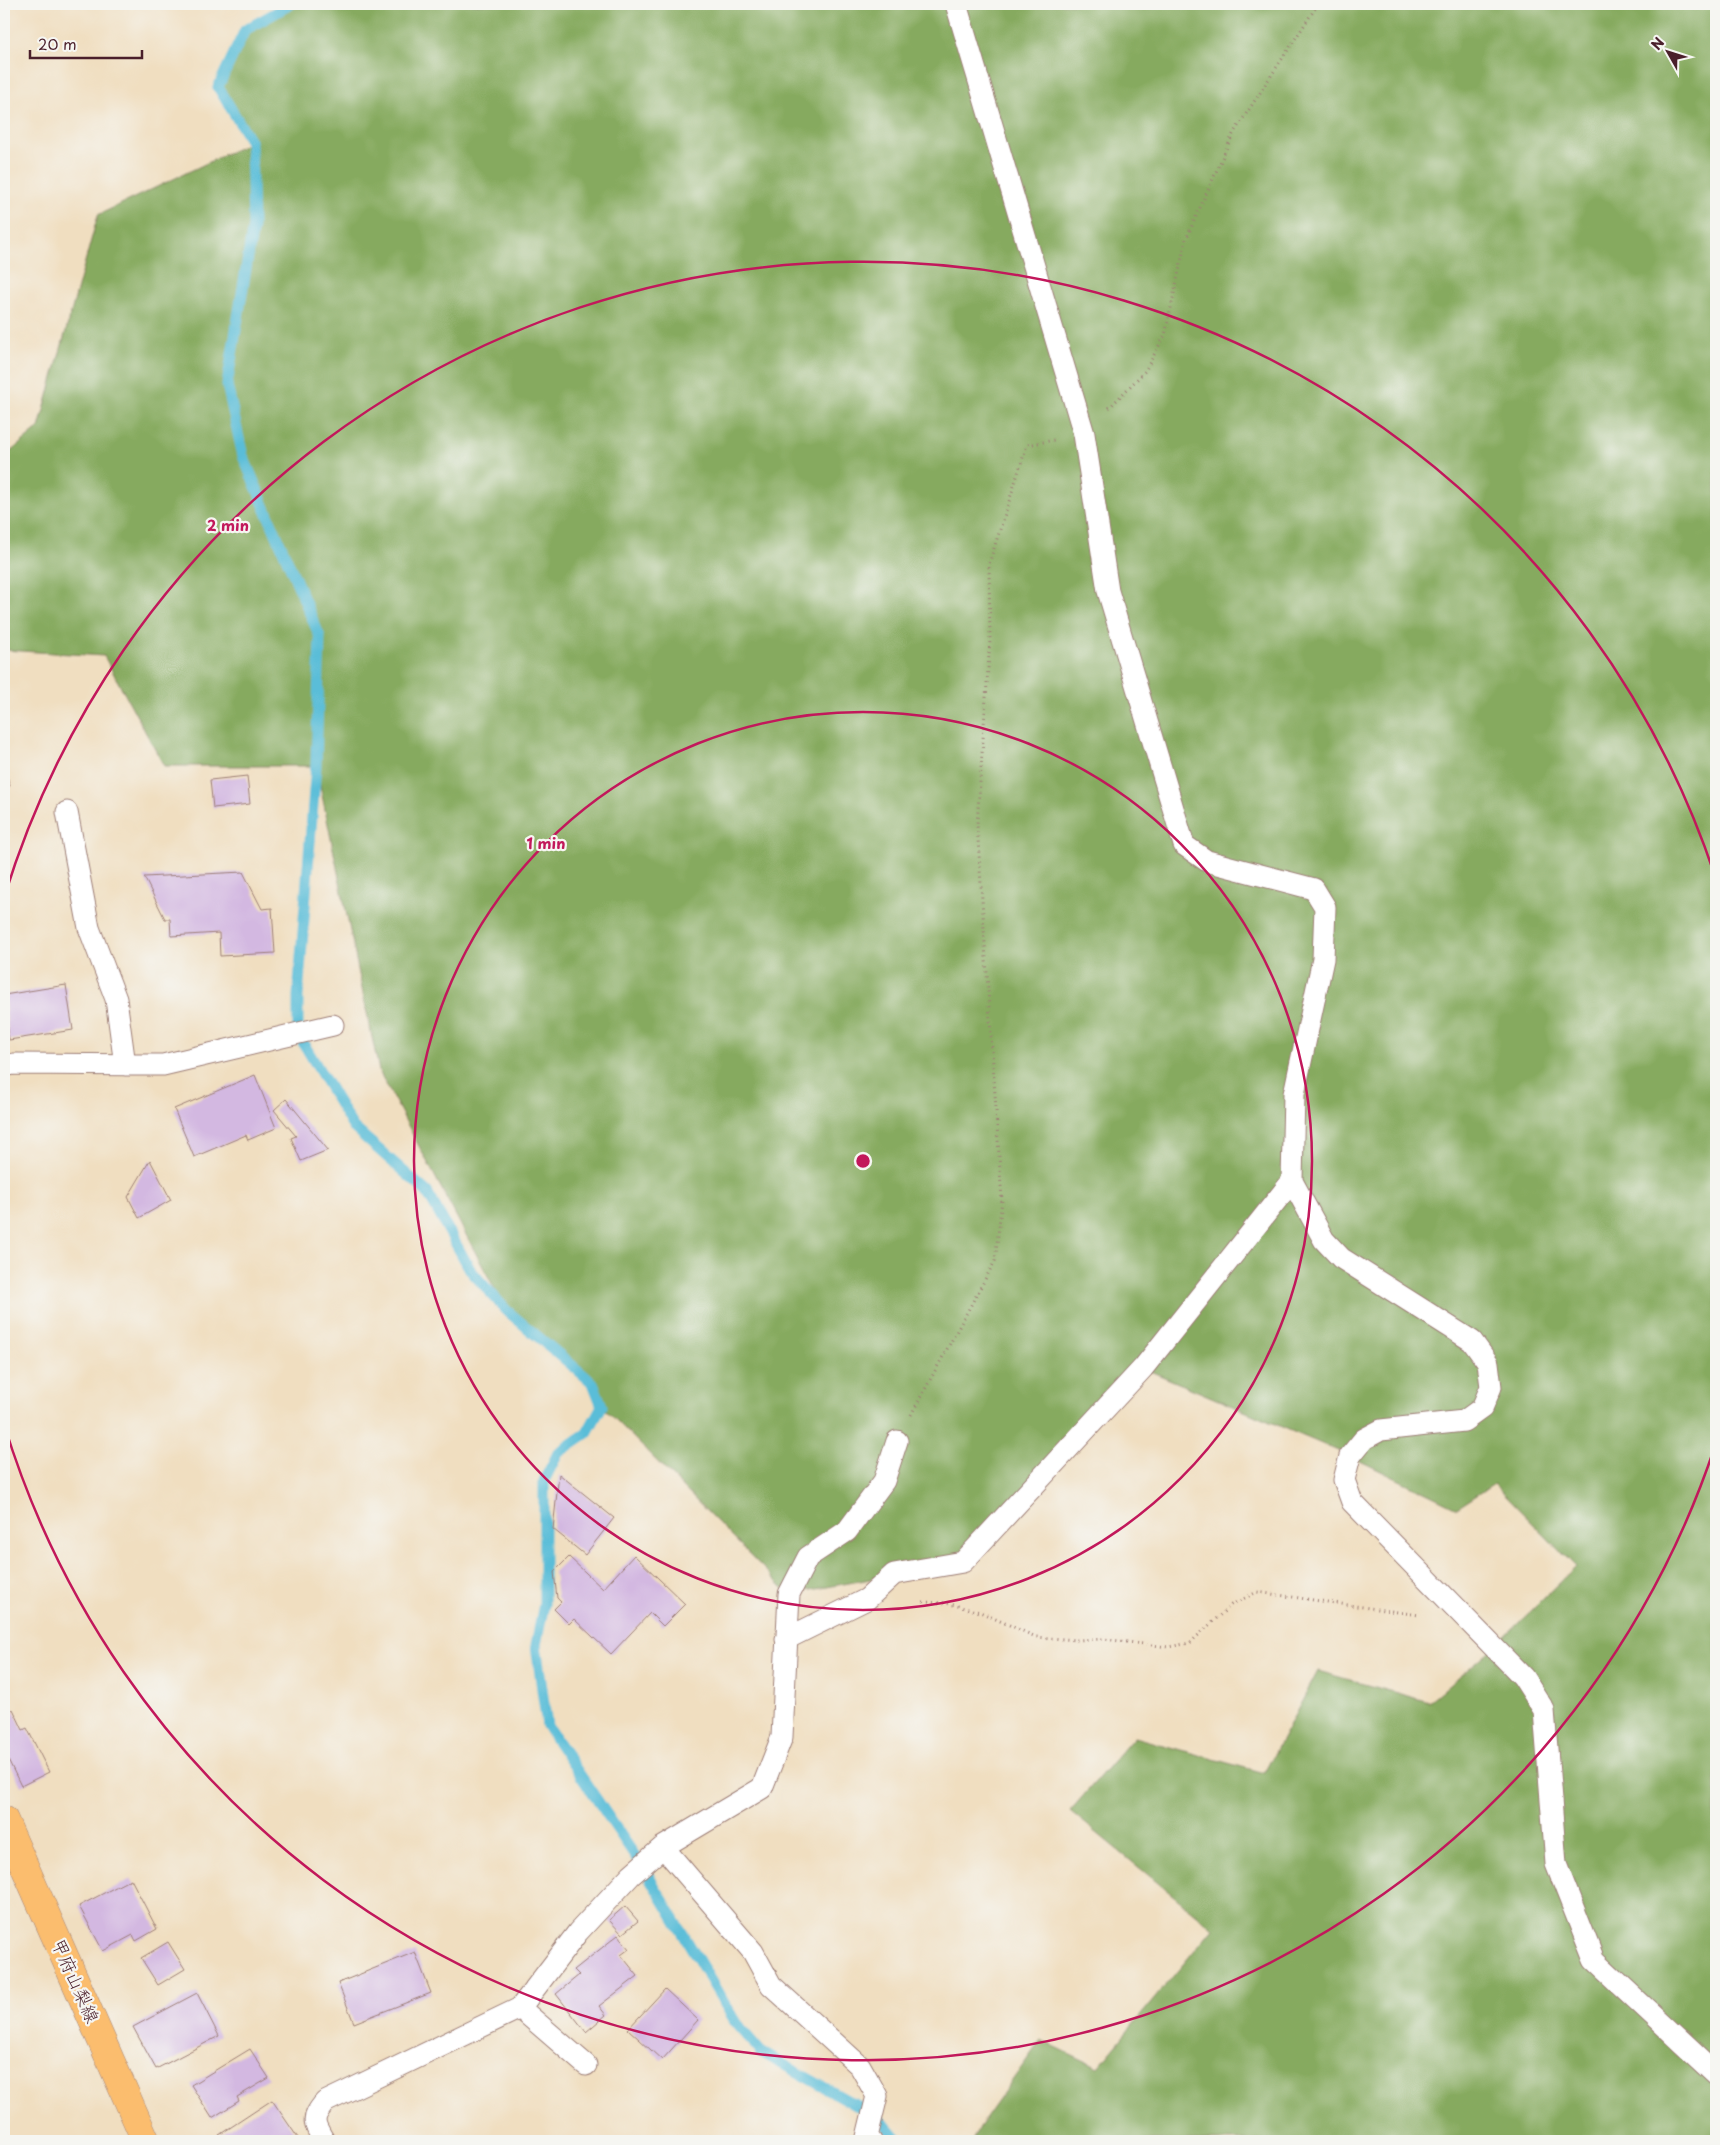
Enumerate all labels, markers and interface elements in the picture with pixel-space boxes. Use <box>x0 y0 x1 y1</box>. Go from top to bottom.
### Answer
scale bar <box>30 28 142 60</box>
north arrow <box>1642 28 1692 78</box>
text: 20 m <box>38 32 77 55</box>
text: N <box>1646 33 1669 54</box>
text: 2 min <box>207 513 249 536</box>
text: 1 min <box>527 831 565 854</box>
centre of rings <box>854 1152 872 1170</box>
street label: 甲府山梨線 <box>46 1934 107 2027</box>

